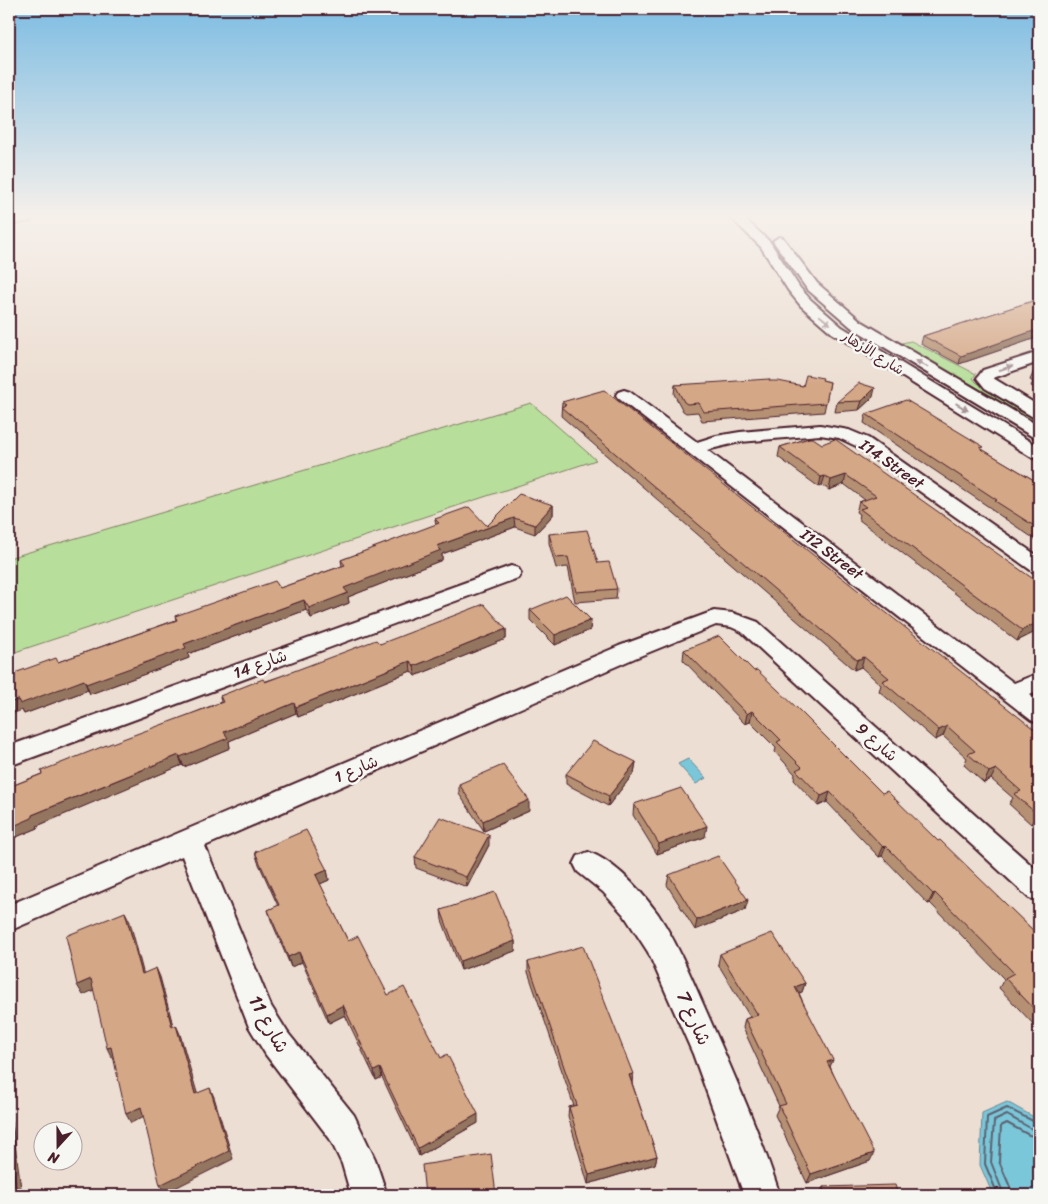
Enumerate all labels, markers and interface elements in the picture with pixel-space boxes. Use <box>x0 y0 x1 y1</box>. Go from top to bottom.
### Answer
one-way arrow <box>819 314 831 325</box>
street label: شارع الأزهار <box>836 323 909 382</box>
one-way arrow <box>915 359 928 368</box>
one-way arrow <box>999 363 1014 371</box>
one-way arrow <box>955 402 968 412</box>
street label: I14 Street <box>853 430 931 497</box>
street label: I12 Street <box>793 520 870 588</box>
street label: شارع 14 <box>229 641 291 687</box>
street label: شارع 9 <box>849 715 905 769</box>
street label: شارع 1 <box>329 747 383 791</box>
street label: شارع 7 <box>667 985 721 1051</box>
street label: شارع 11 <box>239 989 299 1059</box>
north arrow <box>32 1122 82 1172</box>
text: N <box>44 1144 63 1171</box>

